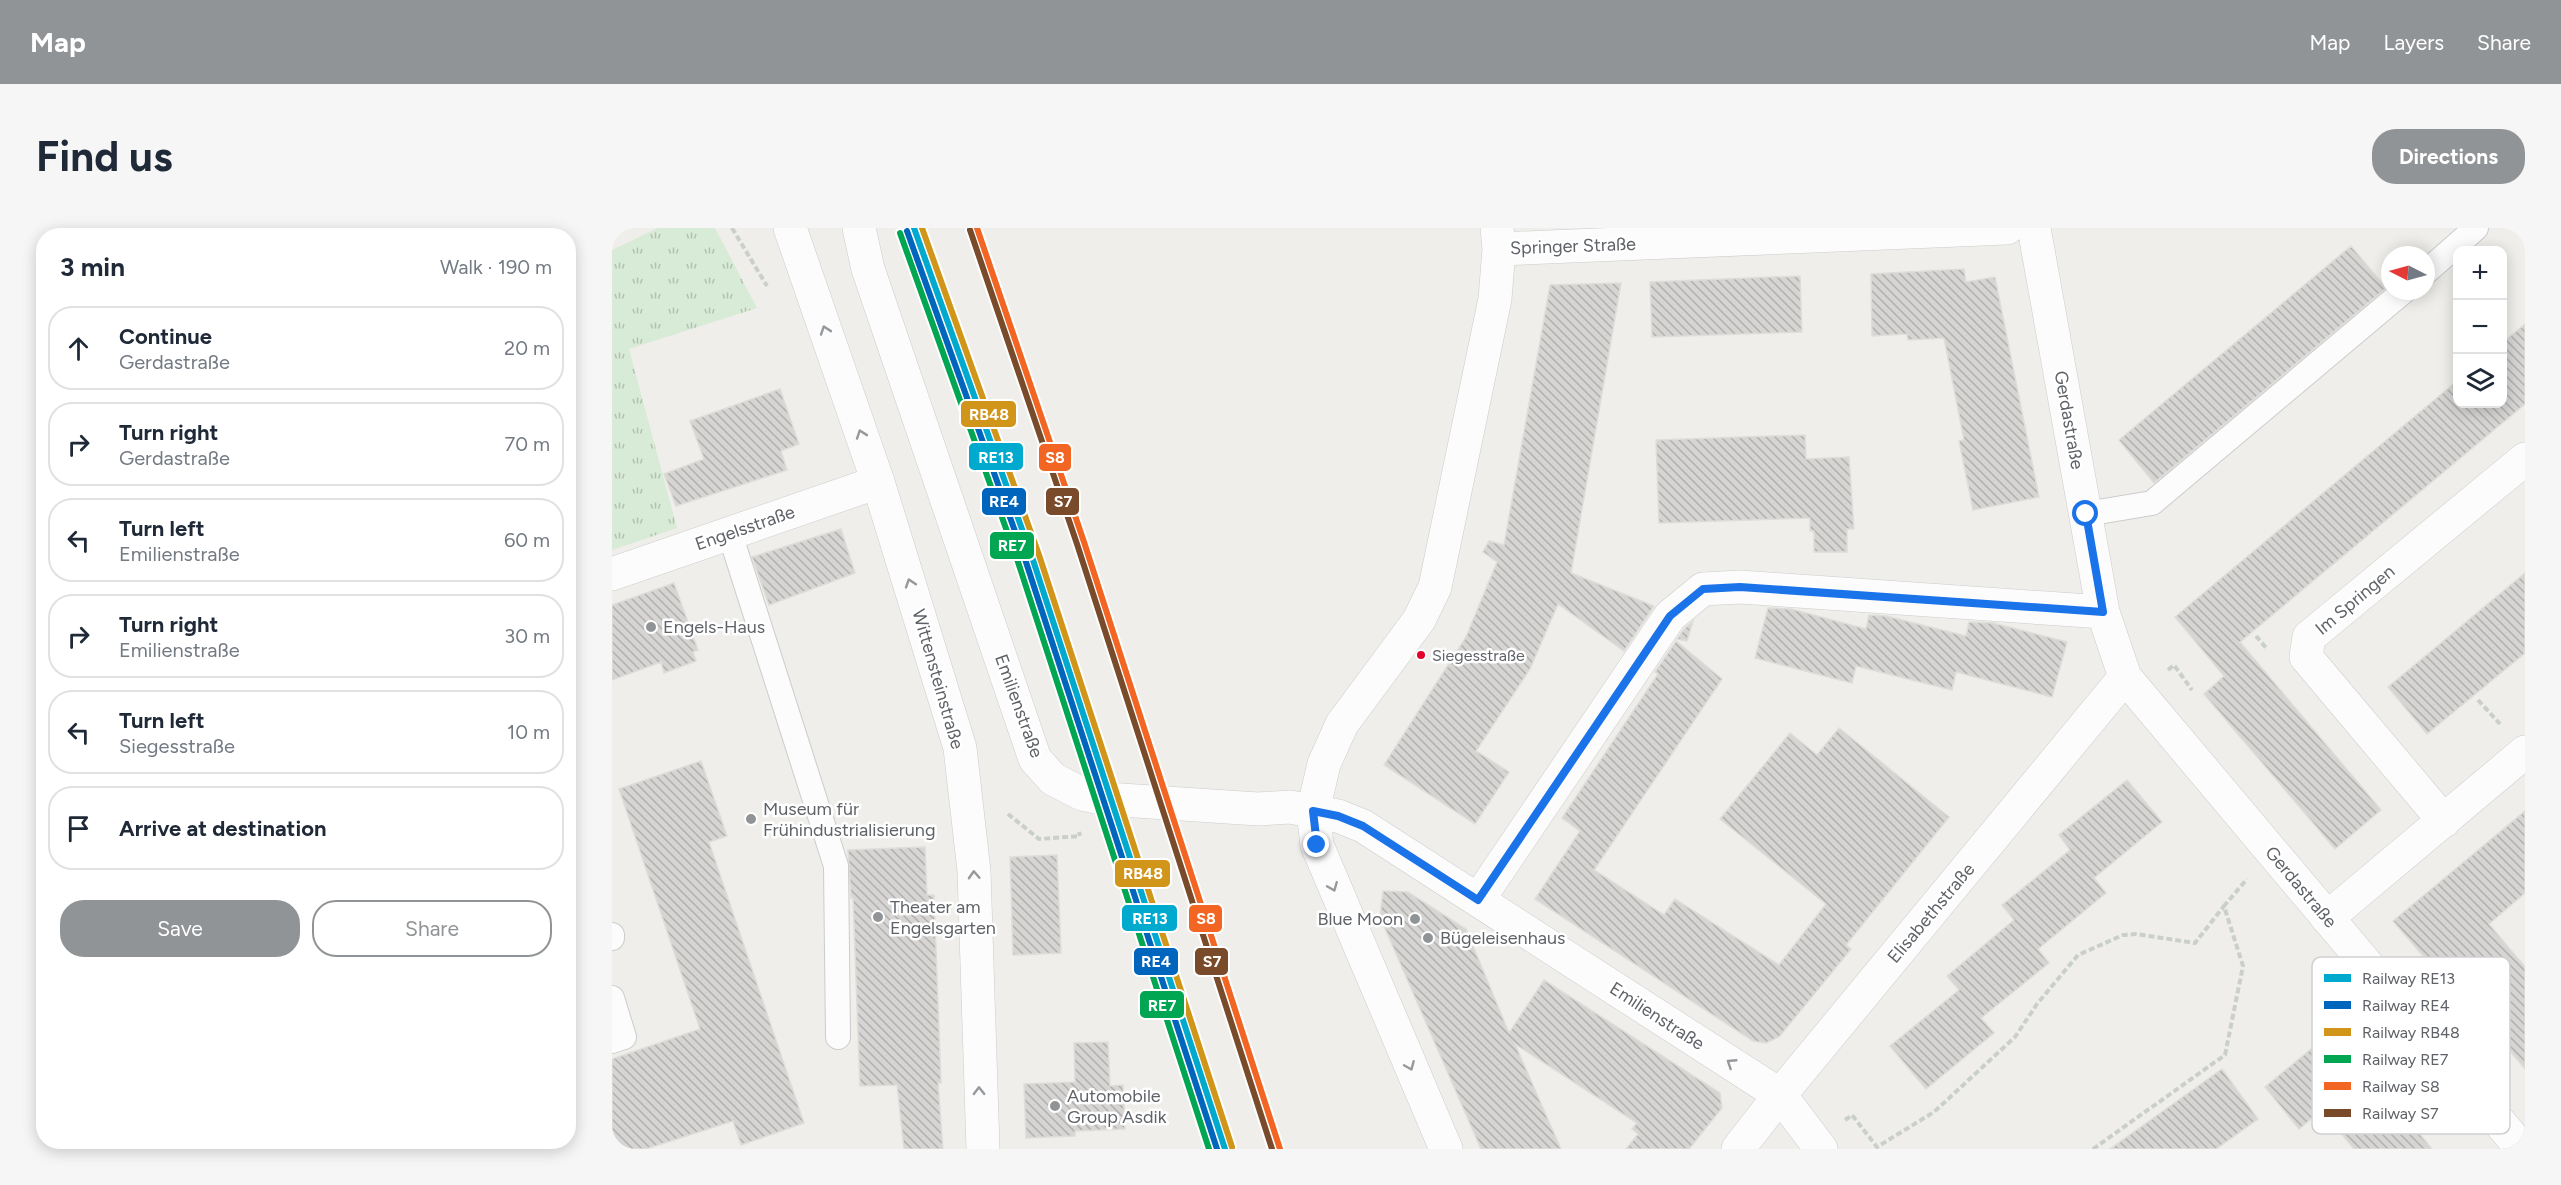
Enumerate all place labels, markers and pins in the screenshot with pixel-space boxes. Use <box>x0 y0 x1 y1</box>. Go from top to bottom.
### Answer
place label: Engels-Haus <box>663 616 765 638</box>
marker: Engels-Haus <box>644 620 658 634</box>
place label: Siegesstraße <box>1432 646 1525 665</box>
marker: Siegesstraße <box>1415 649 1427 661</box>
place label: Museum für Frühindustrialisierung <box>763 798 935 841</box>
marker: Museum für Frühindustrialisierung <box>744 812 758 826</box>
place label: Theater am Engelsgarten <box>890 896 996 939</box>
place label: Blue Moon <box>1318 908 1403 930</box>
marker: Theater am Engelsgarten <box>871 910 885 924</box>
marker: Blue Moon <box>1408 912 1422 926</box>
place label: Bügeleisenhaus <box>1440 927 1565 949</box>
marker: Bügeleisenhaus <box>1421 931 1435 945</box>
place label: Automobile Group Asdik <box>1067 1085 1167 1128</box>
marker: Automobile Group Asdik <box>1048 1099 1062 1113</box>

